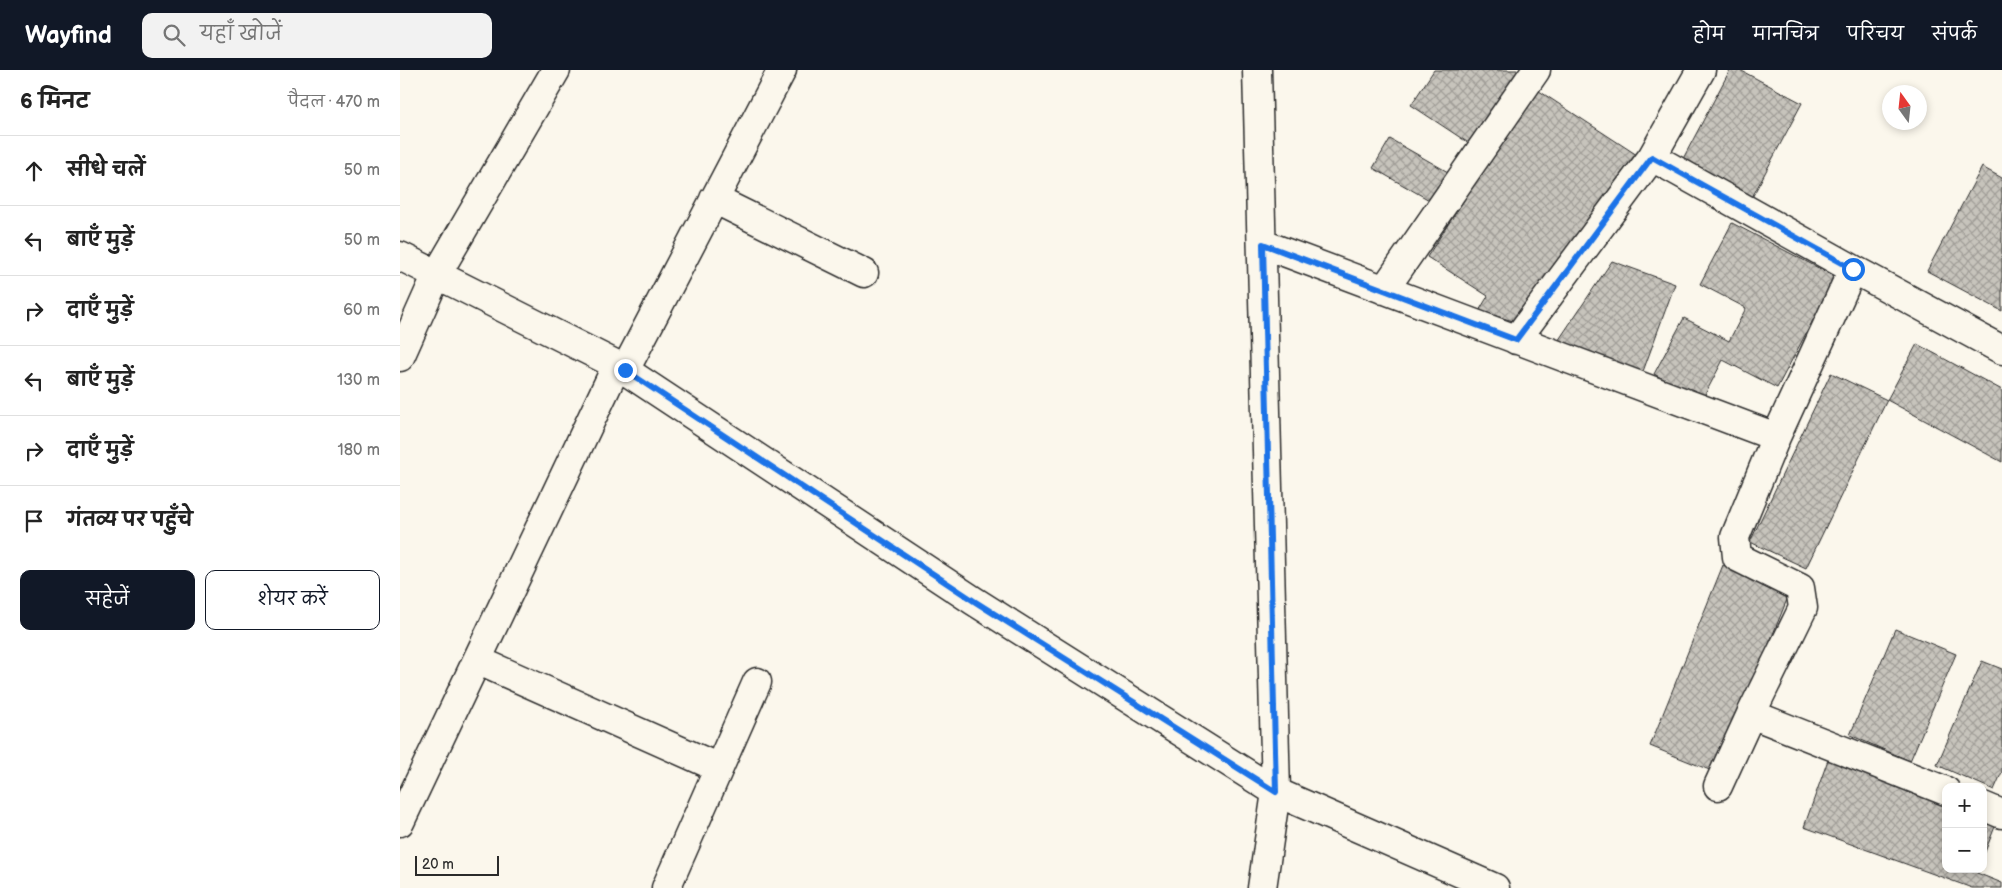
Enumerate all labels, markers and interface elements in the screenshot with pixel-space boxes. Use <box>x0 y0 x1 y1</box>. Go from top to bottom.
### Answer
search box <box>142 13 492 58</box>
text: Wayfind <box>25 21 112 50</box>
icon: search <box>160 21 188 49</box>
text: यहाँ खोजें <box>200 23 282 46</box>
text: होम <box>1693 24 1725 45</box>
text: मानचित्र <box>1753 24 1819 45</box>
text: परिचय <box>1847 24 1904 45</box>
text: संपर्क <box>1932 24 1977 45</box>
north arrow <box>1882 85 1927 130</box>
text: 6 मिनट <box>20 89 89 114</box>
text: पैदल · 470 m <box>288 93 380 112</box>
icon: ahead <box>20 157 48 185</box>
text: सीधे चलें <box>67 159 145 182</box>
text: 50 m <box>344 161 380 180</box>
icon: left <box>20 227 48 255</box>
text: बाएँ मुड़ें <box>67 229 134 252</box>
text: 50 m <box>344 231 380 250</box>
route start <box>1842 258 1865 281</box>
icon: right <box>20 297 48 325</box>
text: दाएँ मुड़ें <box>67 299 133 322</box>
text: 60 m <box>343 301 380 320</box>
route end <box>614 359 637 382</box>
icon: left <box>20 367 48 395</box>
text: बाएँ मुड़ें <box>67 369 134 392</box>
text: 130 m <box>337 371 380 390</box>
icon: right <box>20 437 48 465</box>
text: दाएँ मुड़ें <box>67 439 133 462</box>
text: 180 m <box>338 441 380 460</box>
icon: arrive <box>20 507 48 535</box>
text: गंतव्य पर पहुँचे <box>67 509 193 532</box>
button: सहेजें <box>20 570 195 630</box>
button: शेयर करें <box>205 570 380 630</box>
map controls <box>1942 783 1987 873</box>
button: + <box>1942 783 1987 828</box>
button: − <box>1942 828 1987 873</box>
scale bar <box>415 853 499 876</box>
text: 20 m <box>422 856 454 873</box>

